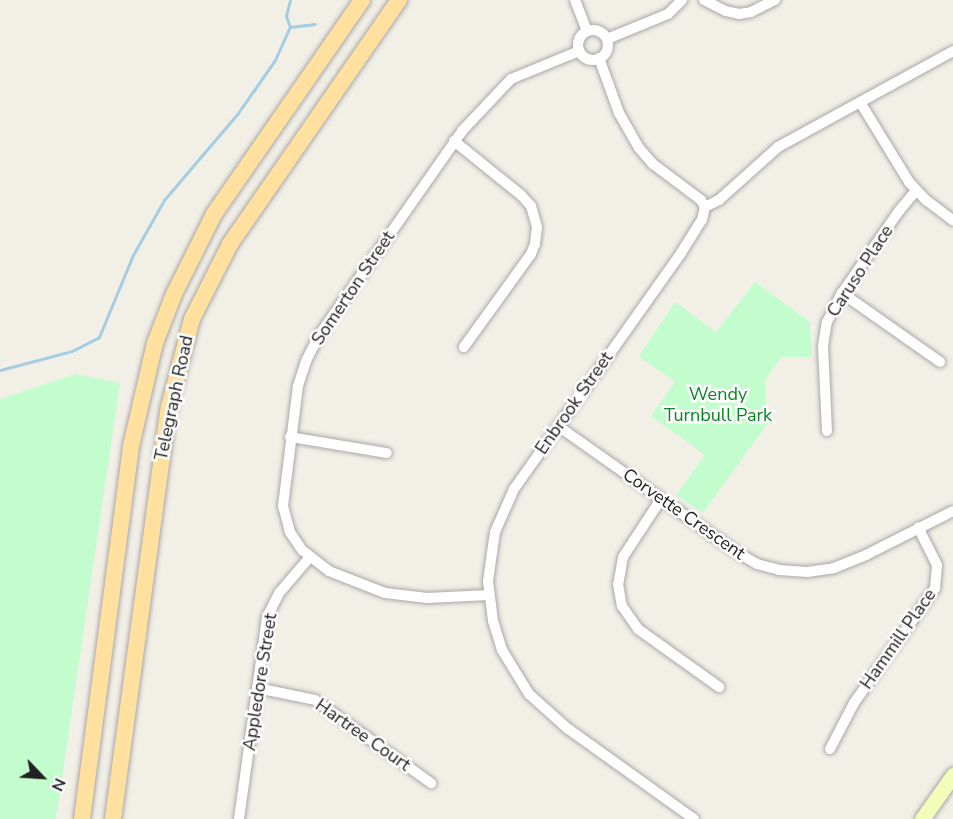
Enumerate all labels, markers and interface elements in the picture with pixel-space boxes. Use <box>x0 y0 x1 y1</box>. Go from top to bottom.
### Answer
street label: Caruso Place <box>822 221 898 321</box>
street label: Somerton Street <box>307 227 399 349</box>
street label: Telegraph Road <box>150 333 198 463</box>
street label: Enbrook Street <box>531 348 617 458</box>
park label: Wendy Turnbull Park <box>664 384 772 426</box>
street label: Corvette Crescent <box>619 464 749 564</box>
street label: Hammill Place <box>855 585 941 693</box>
street label: Appledore Street <box>238 612 282 752</box>
street label: Hartree Court <box>311 694 415 776</box>
north arrow <box>12 747 72 807</box>
text: N <box>46 775 71 795</box>

